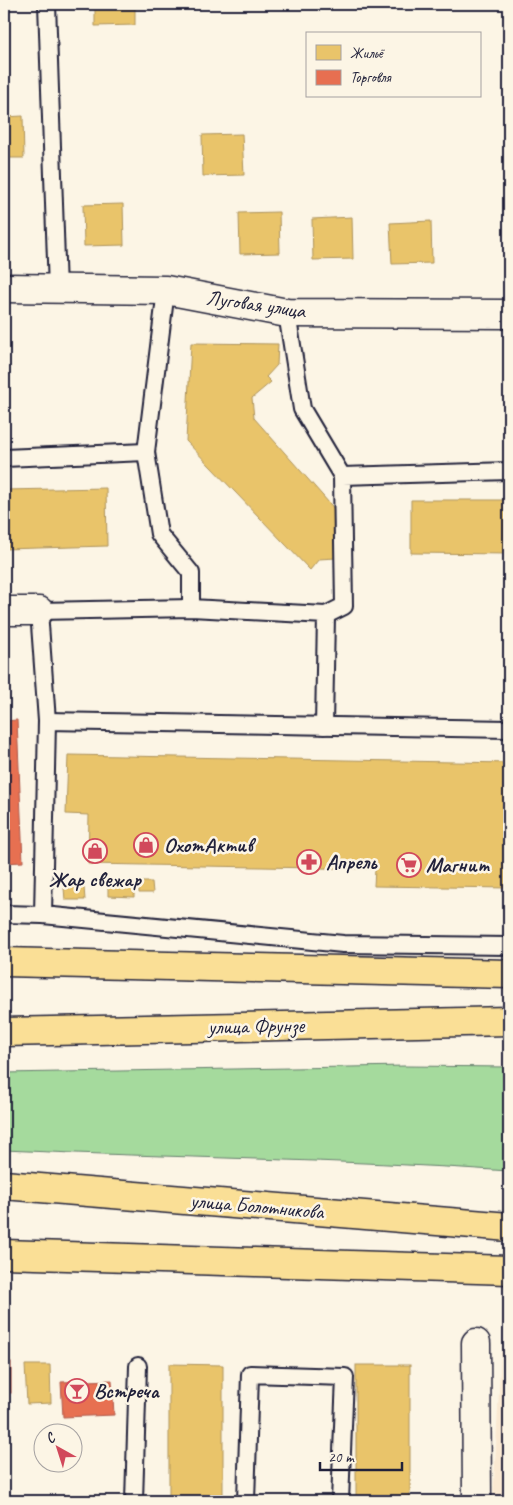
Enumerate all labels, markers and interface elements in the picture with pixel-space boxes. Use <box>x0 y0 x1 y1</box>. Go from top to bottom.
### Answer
legend <box>306 32 480 98</box>
text: Жильё <box>350 44 385 63</box>
text: Торговля <box>350 68 393 87</box>
street label: Луговая улица <box>205 284 309 324</box>
shop icon: ОхотАктив <box>133 832 159 858</box>
place label: ОхотАктив <box>164 832 257 858</box>
shop icon: Жар свежар <box>82 838 108 864</box>
pharmacy icon: Апрель <box>296 849 322 875</box>
place label: Апрель <box>326 849 378 875</box>
supermarket icon: Магнит <box>396 852 422 878</box>
place label: Магнит <box>426 852 491 878</box>
place label: Жар свежар <box>49 866 142 892</box>
street label: улица Фрунзе <box>206 1012 305 1040</box>
street label: улица Болотникова <box>187 1187 326 1225</box>
bar icon: Встреча <box>64 1378 90 1404</box>
place label: Встреча <box>94 1378 160 1404</box>
north arrow <box>32 1422 82 1472</box>
text: С <box>42 1428 60 1447</box>
scale bar <box>320 1440 403 1472</box>
text: 20 m <box>328 1448 355 1467</box>

